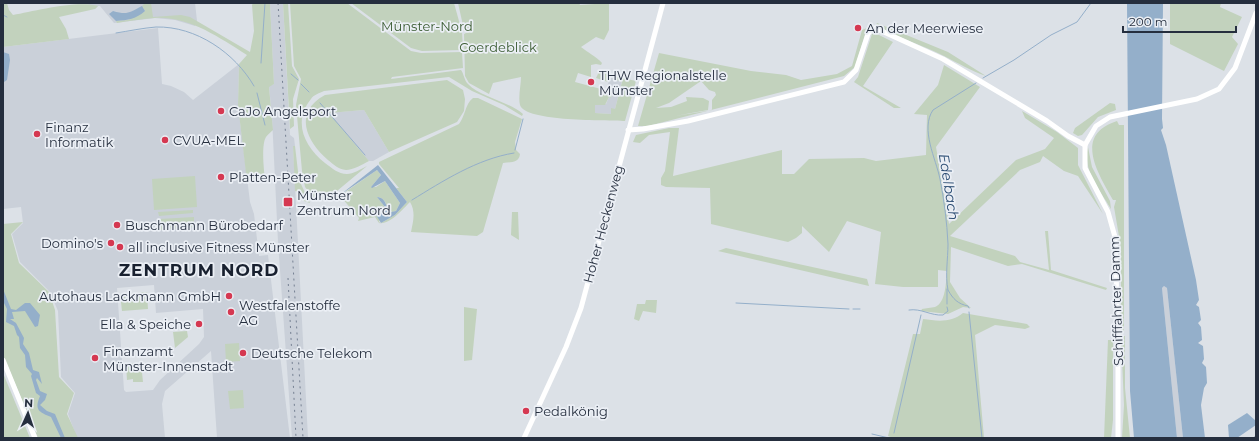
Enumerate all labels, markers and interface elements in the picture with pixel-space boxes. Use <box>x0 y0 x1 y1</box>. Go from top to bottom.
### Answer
scale bar <box>1123 8 1236 34</box>
text: 200 m <box>1129 14 1168 29</box>
park label: Münster-Nord <box>381 18 473 34</box>
place label: An der Meerwiese <box>866 20 983 36</box>
marker: An der Meerwiese <box>853 23 863 33</box>
park label: Coerdeblick <box>459 39 537 55</box>
place label: THW Regionalstelle Münster <box>599 67 727 98</box>
marker: THW Regionalstelle Münster <box>586 77 596 87</box>
place label: CaJo Angelsport <box>229 103 336 119</box>
marker: CaJo Angelsport <box>216 106 226 116</box>
place label: Finanz Informatik <box>45 119 114 150</box>
marker: Finanz Informatik <box>32 129 42 139</box>
place label: CVUA-MEL <box>173 132 244 148</box>
marker: CVUA-MEL <box>160 135 170 145</box>
water label: Edelbach <box>935 152 963 222</box>
street label: Hoher Heckenweg <box>580 163 626 285</box>
place label: Platten-Peter <box>229 169 316 185</box>
marker: Platten-Peter <box>216 172 226 182</box>
place label: Münster Zentrum Nord <box>297 187 391 218</box>
marker: Münster Zentrum Nord <box>282 196 294 208</box>
place label: Buschmann Bürobedarf <box>125 217 283 233</box>
marker: Buschmann Bürobedarf <box>112 220 122 230</box>
place label: Domino's <box>41 235 103 251</box>
street label: Schifffahrter Damm <box>1106 236 1126 366</box>
marker: Domino's <box>106 238 116 248</box>
place label: all inclusive Fitness Münster <box>128 239 310 255</box>
marker: all inclusive Fitness Münster <box>115 242 125 252</box>
district label: ZENTRUM NORD <box>119 260 279 280</box>
place label: Autohaus Lackmann GmbH <box>39 288 221 304</box>
marker: Autohaus Lackmann GmbH <box>224 291 234 301</box>
place label: Westfalenstoffe AG <box>239 297 341 328</box>
marker: Westfalenstoffe AG <box>226 307 236 317</box>
place label: Ella & Speiche <box>100 316 191 332</box>
marker: Ella & Speiche <box>194 319 204 329</box>
place label: Finanzamt Münster-Innenstadt <box>103 343 233 374</box>
place label: Deutsche Telekom <box>251 345 373 361</box>
marker: Deutsche Telekom <box>238 348 248 358</box>
marker: Finanzamt Münster-Innenstadt <box>90 353 100 363</box>
north arrow <box>8 393 48 433</box>
text: N <box>24 396 33 410</box>
place label: Pedalkönig <box>534 403 608 419</box>
marker: Pedalkönig <box>521 406 531 416</box>

